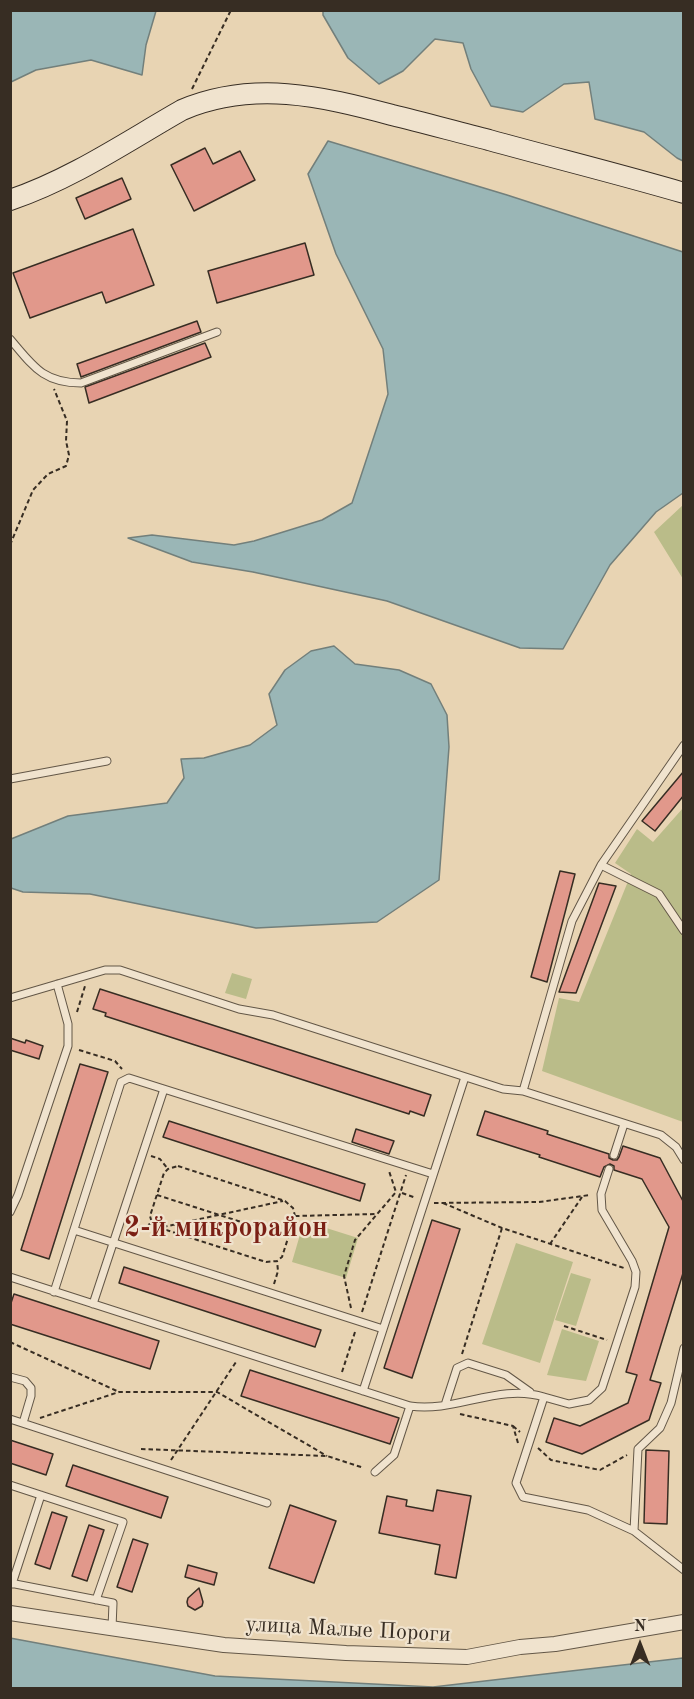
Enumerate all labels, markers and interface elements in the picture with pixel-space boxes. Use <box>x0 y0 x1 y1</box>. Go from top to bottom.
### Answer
district label: 2-й микрорайон <box>124 1212 328 1246</box>
street label: улица Малые Пороги <box>245 1611 451 1649</box>
north arrow <box>610 1615 670 1675</box>
text: N <box>634 1619 646 1635</box>

